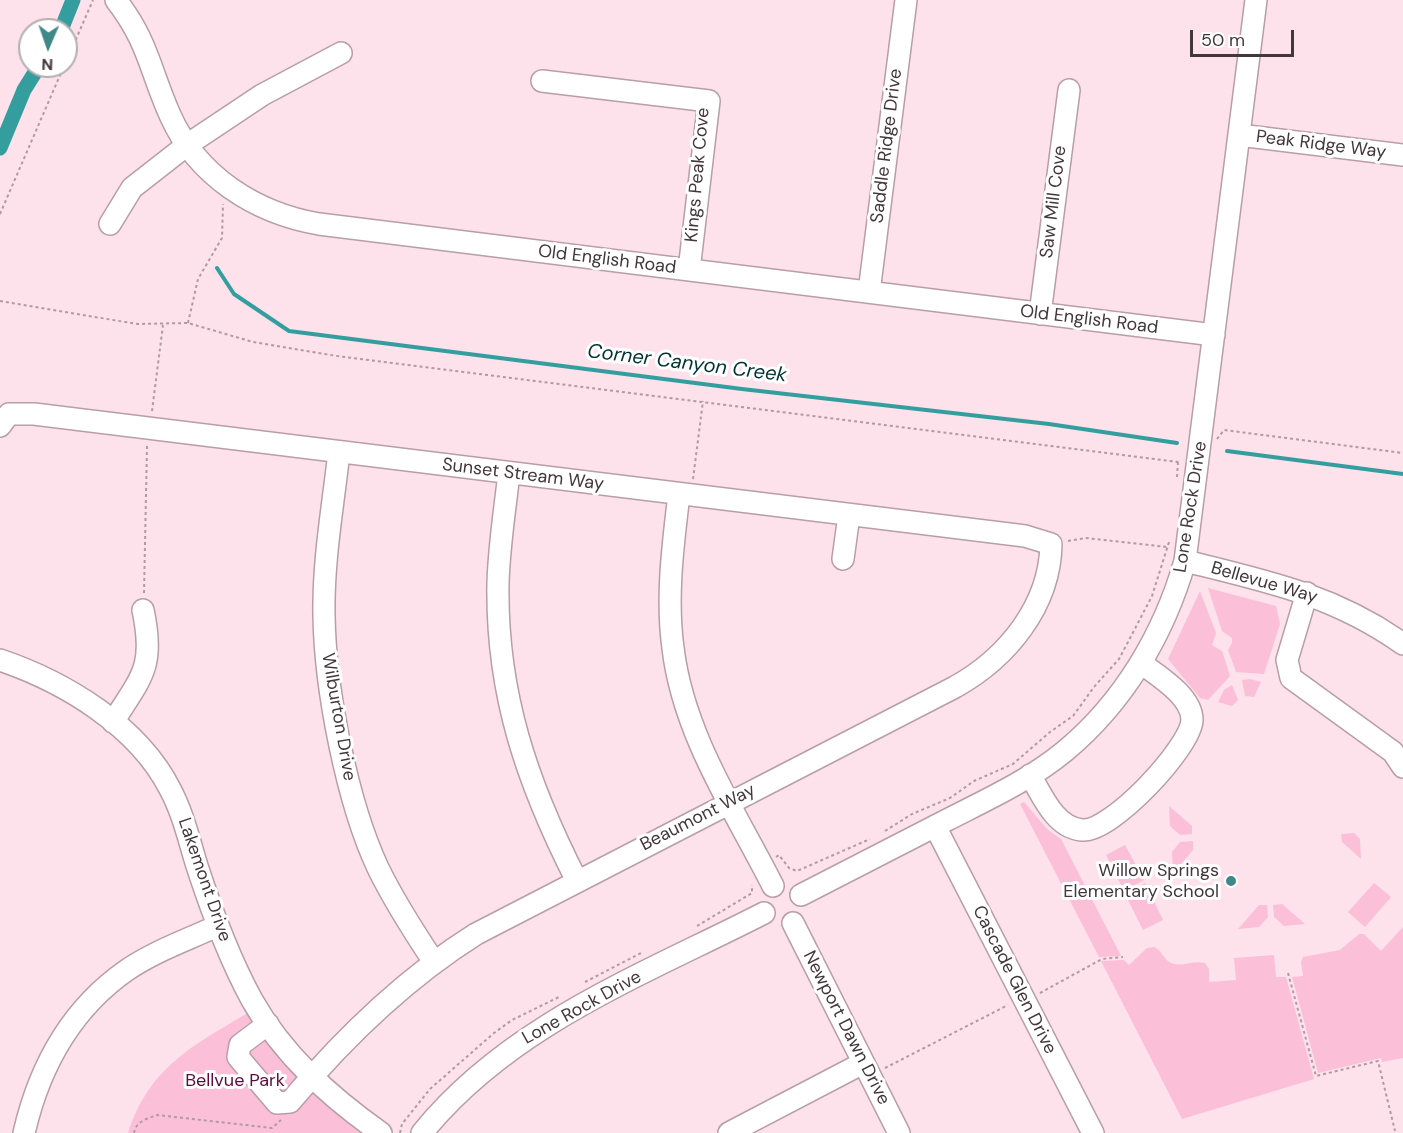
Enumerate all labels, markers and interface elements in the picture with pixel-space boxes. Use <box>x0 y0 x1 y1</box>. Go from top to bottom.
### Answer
north arrow <box>18 18 78 78</box>
scale bar <box>1193 18 1296 56</box>
text: 50 m <box>1201 28 1245 52</box>
text: N <box>41 54 54 75</box>
street label: Saddle Ridge Drive <box>867 68 907 224</box>
street label: Kings Peak Cove <box>681 107 715 243</box>
street label: Peak Ridge Way <box>1255 126 1387 164</box>
street label: Saw Mill Cove <box>1036 144 1072 260</box>
street label: Old English Road <box>537 241 677 279</box>
street label: Old English Road <box>1019 301 1159 339</box>
water label: Corner Canyon Creek <box>586 340 788 388</box>
street label: Lone Rock Drive <box>1170 440 1212 574</box>
street label: Sunset Stream Way <box>441 454 605 496</box>
street label: Bellevue Way <box>1208 557 1320 609</box>
street label: Wilburton Drive <box>316 651 360 783</box>
street label: Beaumont Way <box>637 780 759 856</box>
street label: Lakemont Drive <box>173 815 235 945</box>
place label: Willow Springs Elementary School <box>1063 860 1219 902</box>
marker: Willow Springs Elementary School <box>1224 874 1238 888</box>
street label: Cascade Glen Drive <box>967 902 1061 1058</box>
street label: Newport Dawn Drive <box>798 947 894 1109</box>
street label: Lone Rock Drive <box>519 966 645 1050</box>
park label: Bellvue Park <box>185 1070 285 1092</box>

